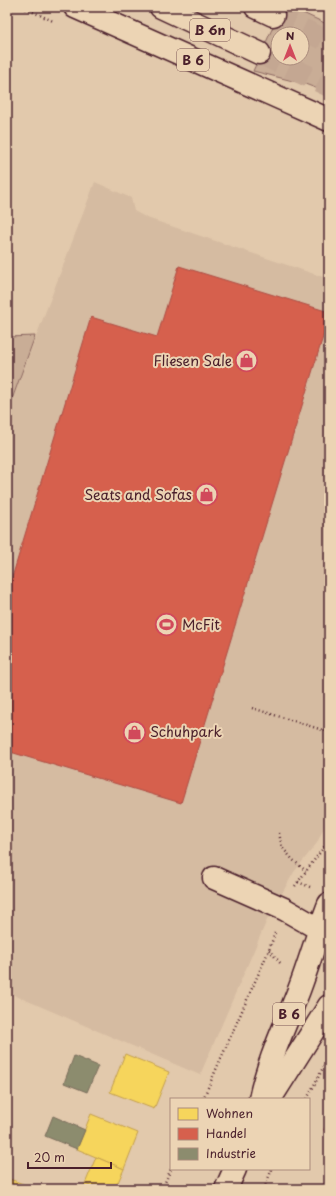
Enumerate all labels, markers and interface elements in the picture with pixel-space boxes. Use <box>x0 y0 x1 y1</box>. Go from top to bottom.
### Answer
road number: B 6n <box>190 19 230 41</box>
north arrow <box>270 26 310 66</box>
text: N <box>286 27 295 44</box>
road number: B 6 <box>177 49 209 71</box>
shop icon: Fliesen Sale <box>234 348 260 374</box>
place label: Fliesen Sale <box>154 350 232 371</box>
shop icon: Seats and Sofas <box>194 482 220 508</box>
place label: Seats and Sofas <box>84 484 192 505</box>
sports icon: McFit <box>154 612 180 638</box>
place label: McFit <box>182 614 220 635</box>
shop icon: Schuhpark <box>122 719 148 745</box>
place label: Schuhpark <box>150 721 222 742</box>
road number: B 6 <box>273 1003 305 1025</box>
legend <box>170 1098 310 1170</box>
text: Wohnen <box>206 1104 253 1122</box>
text: Handel <box>206 1124 246 1142</box>
scale bar <box>28 1144 111 1170</box>
text: Industrie <box>206 1144 256 1162</box>
text: 20 m <box>34 1148 65 1166</box>

